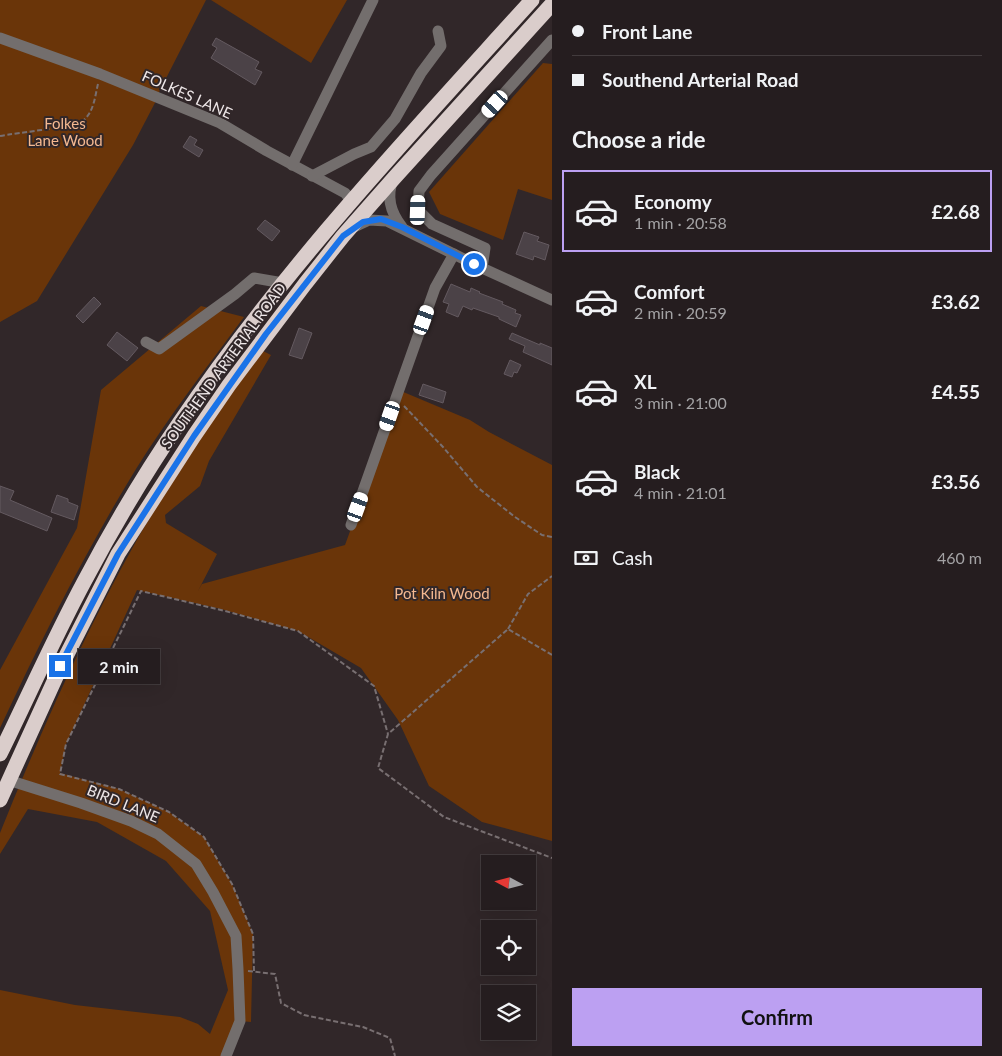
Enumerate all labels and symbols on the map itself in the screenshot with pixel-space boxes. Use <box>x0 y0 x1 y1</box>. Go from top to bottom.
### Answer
street label: FOLKES LANE <box>140 66 235 122</box>
car <box>479 88 510 120</box>
park label: Folkes Lane Wood <box>27 114 103 149</box>
car <box>409 195 426 225</box>
route start <box>463 253 485 275</box>
street label: SOUTHEND ARTERIAL ROAD <box>157 279 289 452</box>
car <box>411 303 436 337</box>
car <box>378 399 401 433</box>
car <box>345 490 370 524</box>
park label: Pot Kiln Wood <box>394 584 490 602</box>
callout: 2 min <box>78 648 160 684</box>
route end <box>49 655 71 677</box>
street label: BIRD LANE <box>85 780 162 826</box>
north arrow <box>481 855 536 910</box>

